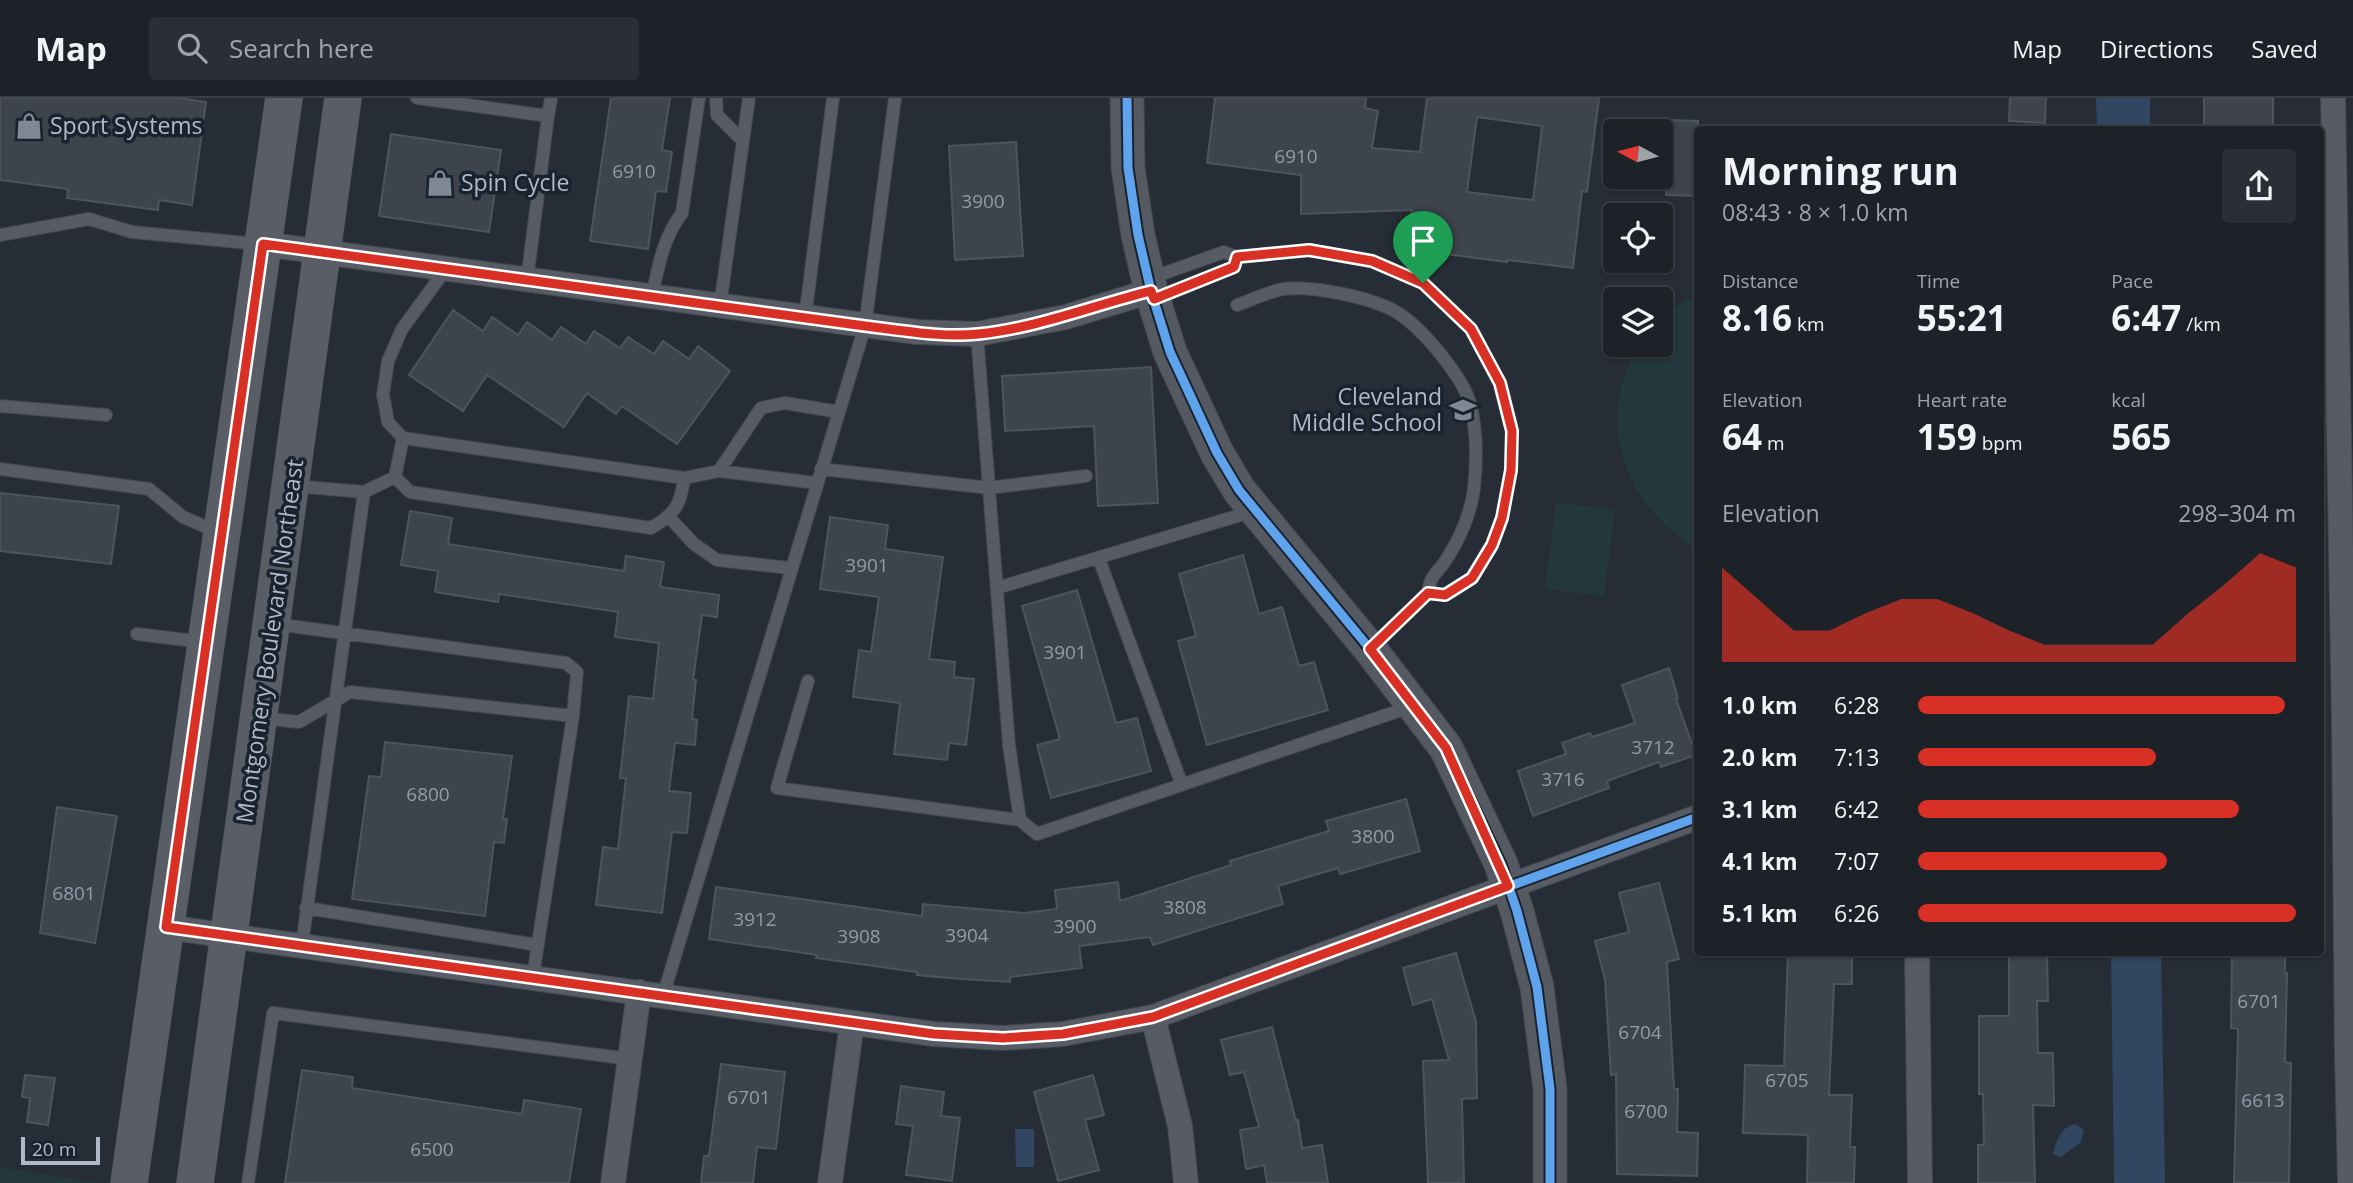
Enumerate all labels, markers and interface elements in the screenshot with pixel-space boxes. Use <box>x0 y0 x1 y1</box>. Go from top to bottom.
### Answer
search box <box>149 17 639 80</box>
text: Map <box>35 26 107 71</box>
icon: search <box>173 29 211 67</box>
text: Search here <box>229 30 374 66</box>
text: Map <box>2012 32 2062 65</box>
text: Directions <box>2100 32 2213 65</box>
text: Saved <box>2251 32 2318 65</box>
place label: Sport Systems <box>50 109 203 141</box>
shop icon: Sport Systems <box>14 111 44 141</box>
north arrow <box>1603 119 1673 189</box>
map controls <box>1603 119 1673 357</box>
house number: 6910 <box>1274 143 1318 169</box>
text: Morning run <box>1722 144 1959 196</box>
button: share <box>2222 149 2296 223</box>
house number: 6910 <box>612 158 656 184</box>
place label: Spin Cycle <box>461 166 569 198</box>
shop icon: Spin Cycle <box>425 168 455 198</box>
house number: 3900 <box>961 188 1005 214</box>
text: 08:43 · 8 × 1.0 km <box>1722 196 1909 228</box>
button: locate <box>1603 203 1673 273</box>
pin <box>1393 211 1453 283</box>
icon: arrive <box>1404 222 1442 260</box>
text: Distance <box>1722 268 1798 294</box>
text: Time <box>1917 268 1960 294</box>
text: Pace <box>2111 268 2153 294</box>
button: layers <box>1603 287 1673 357</box>
text: 8.16 <box>1722 294 1792 341</box>
text: 55:21 <box>1917 294 2007 341</box>
text: 6:47 <box>2111 294 2181 341</box>
text: km <box>1792 311 1825 337</box>
text: /km <box>2181 311 2221 337</box>
place label: Cleveland Middle School <box>1291 380 1442 438</box>
text: Elevation <box>1722 387 1803 413</box>
text: Heart rate <box>1917 387 2007 413</box>
text: kcal <box>2111 387 2146 413</box>
school or university icon: Cleveland Middle School <box>1448 395 1478 425</box>
text: 64 <box>1722 413 1762 460</box>
text: 159 <box>1917 413 1977 460</box>
text: 565 <box>2111 413 2171 460</box>
text: m <box>1762 430 1785 456</box>
text: bpm <box>1977 430 2022 456</box>
street label: Montgomery Boulevard Northeast <box>228 457 310 825</box>
text: Elevation <box>1722 497 1820 529</box>
text: 298–304 m <box>2178 497 2296 529</box>
house number: 3901 <box>845 552 889 578</box>
house number: 3901 <box>1043 639 1087 665</box>
text: 1.0 km <box>1722 689 1798 721</box>
text: 6:28 <box>1834 689 1880 721</box>
house number: 3712 <box>1631 734 1675 760</box>
text: 2.0 km <box>1722 741 1798 773</box>
text: 7:13 <box>1834 741 1880 773</box>
house number: 3716 <box>1541 766 1585 792</box>
house number: 6800 <box>406 781 450 807</box>
text: 3.1 km <box>1722 793 1798 825</box>
text: 6:42 <box>1834 793 1880 825</box>
house number: 3800 <box>1351 823 1395 849</box>
text: 4.1 km <box>1722 845 1798 877</box>
text: 7:07 <box>1834 845 1880 877</box>
house number: 6801 <box>52 880 96 906</box>
house number: 3808 <box>1163 894 1207 920</box>
text: 5.1 km <box>1722 897 1798 929</box>
text: 6:26 <box>1834 897 1880 929</box>
house number: 3912 <box>733 906 777 932</box>
house number: 3900 <box>1053 913 1097 939</box>
house number: 3904 <box>945 922 989 948</box>
house number: 3908 <box>837 923 881 949</box>
house number: 6701 <box>2237 988 2281 1014</box>
house number: 6704 <box>1618 1019 1662 1045</box>
house number: 6705 <box>1765 1067 1809 1093</box>
house number: 6701 <box>727 1084 771 1110</box>
house number: 6613 <box>2241 1087 2285 1113</box>
house number: 6700 <box>1624 1098 1668 1124</box>
scale bar <box>21 1134 100 1166</box>
text: 20 m <box>32 1136 76 1162</box>
house number: 6500 <box>410 1136 454 1162</box>

